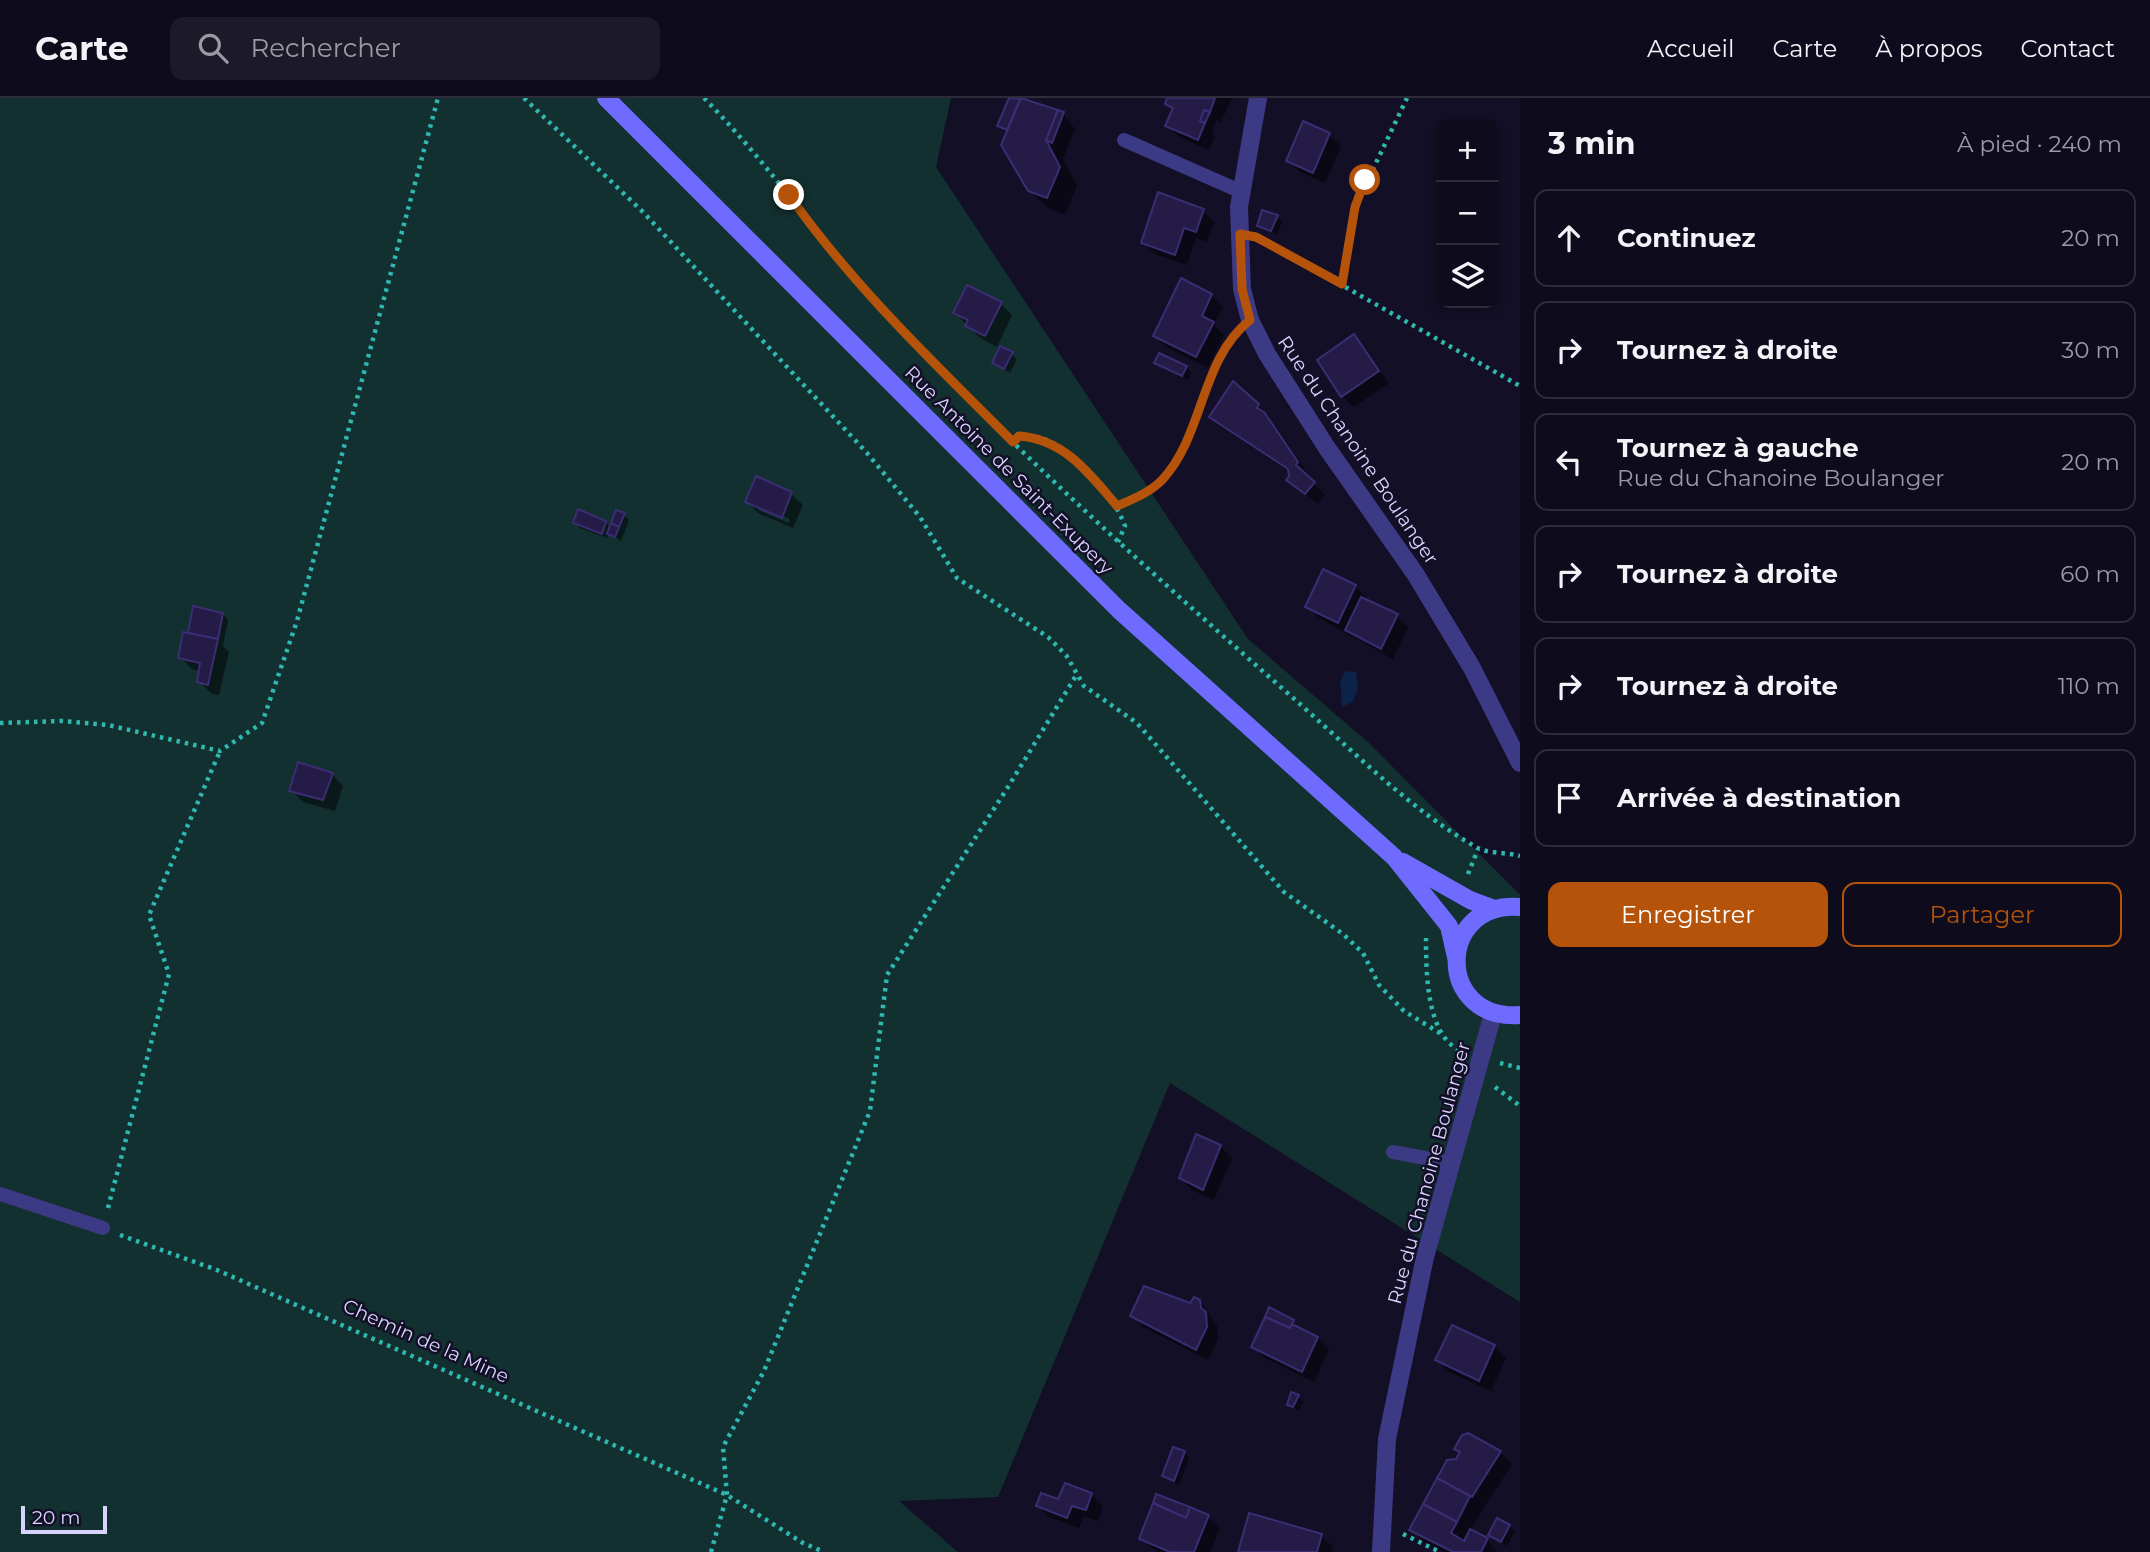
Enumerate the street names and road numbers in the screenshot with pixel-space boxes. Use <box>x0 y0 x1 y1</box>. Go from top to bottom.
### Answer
street label: Rue du Chanoine Boulanger <box>1273 331 1443 569</box>
street label: Rue Antoine de Saint-Exupery <box>900 361 1119 580</box>
street label: Rue du Chanoine Boulanger <box>1383 1039 1475 1307</box>
street label: Chemin de la Mine <box>340 1294 512 1388</box>

